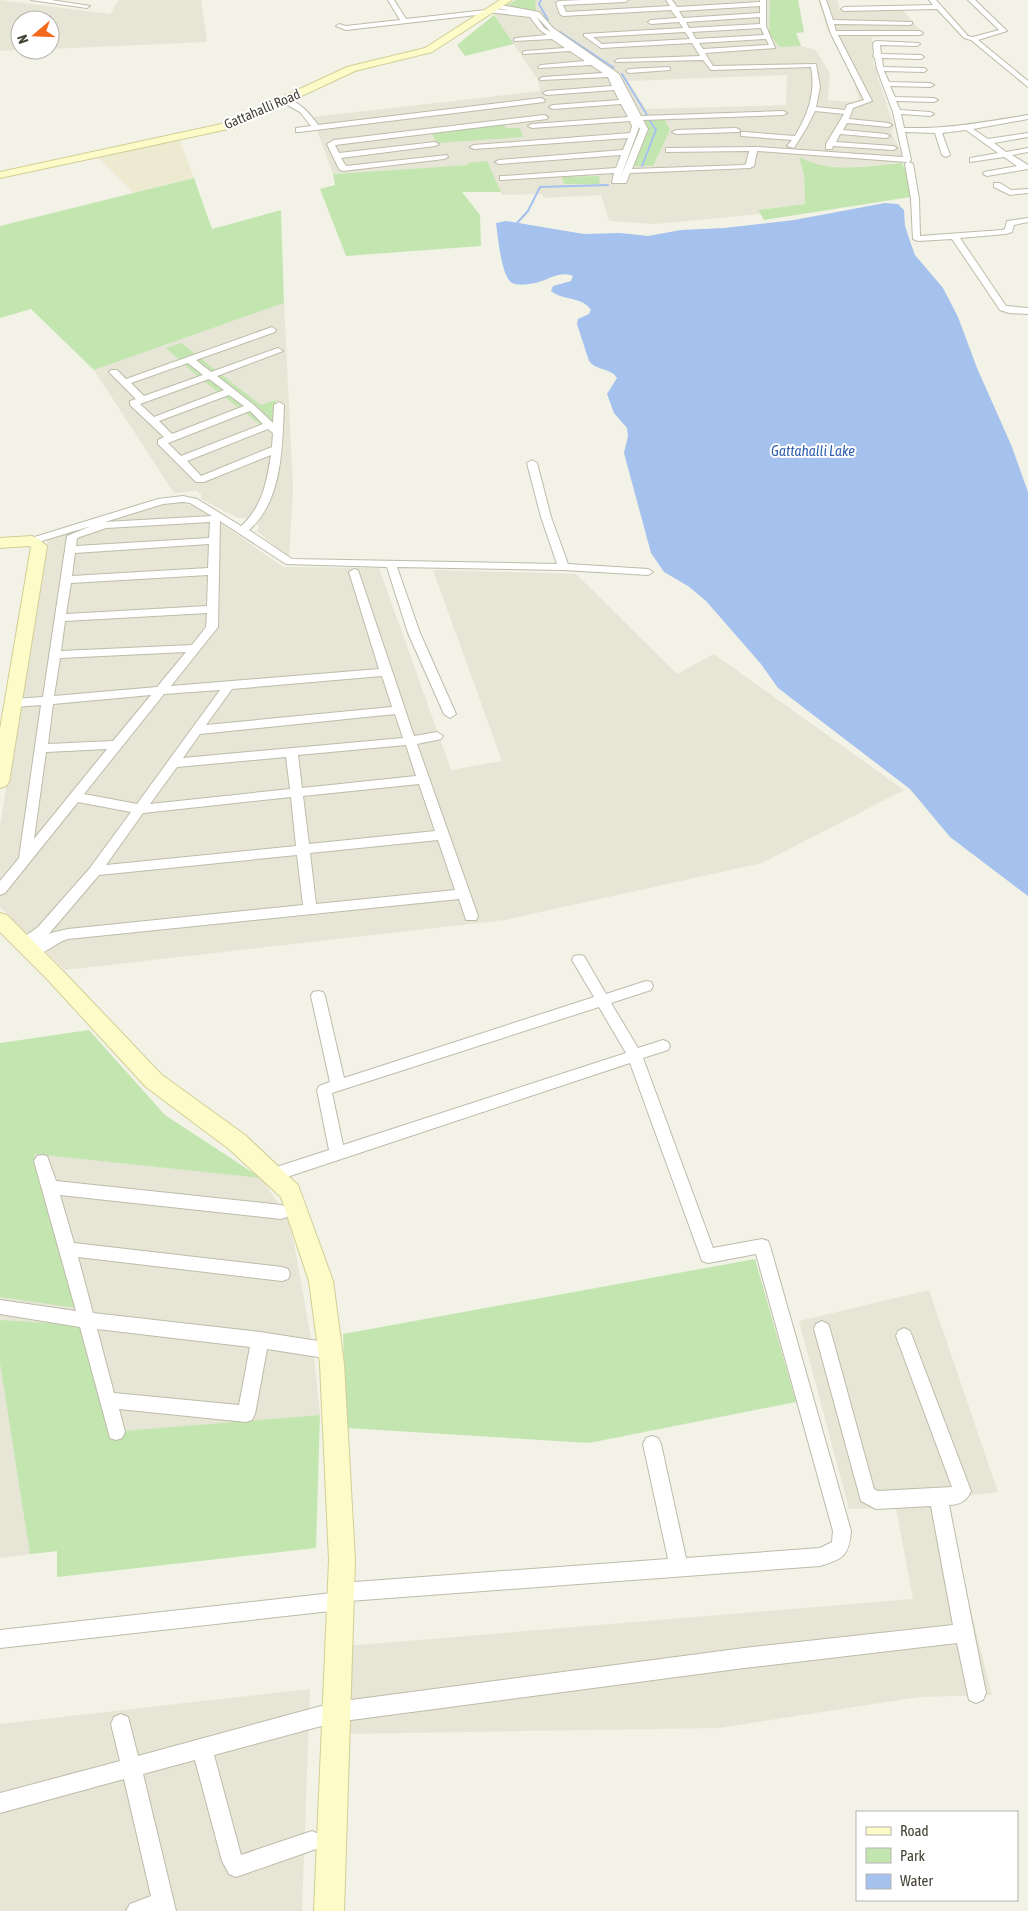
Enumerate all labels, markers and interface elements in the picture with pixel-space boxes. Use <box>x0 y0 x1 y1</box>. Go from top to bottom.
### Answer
north arrow <box>10 10 60 60</box>
text: N <box>14 33 32 46</box>
street label: Gattahalli Road <box>222 86 302 132</box>
water label: Gattahalli Lake <box>771 442 855 459</box>
legend <box>856 1811 1018 1901</box>
text: Road <box>900 1822 929 1839</box>
text: Park <box>900 1847 925 1864</box>
text: Water <box>900 1872 933 1889</box>

